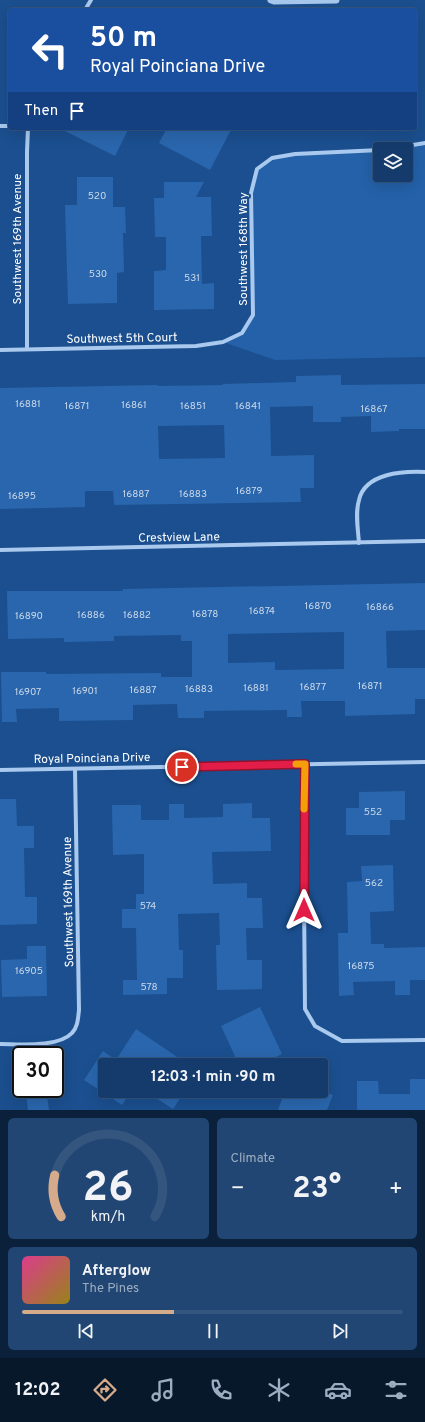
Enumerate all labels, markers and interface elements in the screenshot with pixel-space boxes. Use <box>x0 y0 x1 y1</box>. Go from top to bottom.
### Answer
text: 50 m <box>90 21 157 57</box>
icon: left <box>24 24 76 76</box>
text: Royal Poinciana Drive <box>90 56 265 79</box>
icon: arrive <box>66 100 88 122</box>
text: Then <box>24 102 58 121</box>
map controls <box>373 142 413 182</box>
button: layers <box>373 142 413 182</box>
street label: Southwest 169th Avenue <box>10 174 26 304</box>
house number: 520 <box>88 190 106 203</box>
street label: Southwest 168th Way <box>236 192 252 306</box>
house number: 530 <box>89 268 107 281</box>
house number: 531 <box>184 272 200 285</box>
street label: Southwest 5th Court <box>66 330 178 348</box>
house number: 16881 <box>15 398 41 411</box>
house number: 16861 <box>121 399 147 412</box>
house number: 16871 <box>65 400 89 413</box>
house number: 16851 <box>180 400 206 413</box>
house number: 16841 <box>235 400 261 413</box>
house number: 16867 <box>361 403 387 416</box>
house number: 16879 <box>236 485 262 498</box>
house number: 16887 <box>122 488 150 501</box>
house number: 16883 <box>179 488 207 501</box>
house number: 16895 <box>8 490 36 503</box>
street label: Crestview Lane <box>138 529 220 547</box>
house number: 16870 <box>304 600 332 613</box>
house number: 16866 <box>366 601 394 614</box>
house number: 16874 <box>249 605 275 618</box>
house number: 16878 <box>192 608 218 621</box>
house number: 16886 <box>77 609 105 622</box>
house number: 16882 <box>123 609 151 622</box>
house number: 16890 <box>15 610 43 623</box>
house number: 16871 <box>358 680 382 693</box>
house number: 16877 <box>300 681 326 694</box>
house number: 16881 <box>243 682 269 695</box>
house number: 16883 <box>185 683 213 696</box>
house number: 16887 <box>129 684 157 697</box>
house number: 16901 <box>72 685 98 698</box>
house number: 16907 <box>15 686 41 699</box>
street label: Royal Poinciana Drive <box>33 750 151 768</box>
pin <box>165 750 199 784</box>
icon: arrive <box>171 756 193 778</box>
house number: 552 <box>364 806 382 819</box>
street label: Southwest 169th Avenue <box>60 836 78 968</box>
house number: 562 <box>365 877 383 890</box>
position arrow <box>283 889 325 931</box>
house number: 574 <box>140 900 156 913</box>
house number: 16875 <box>347 960 375 973</box>
house number: 16905 <box>15 965 43 978</box>
house number: 578 <box>140 981 158 994</box>
speed limit sign: 30 <box>12 1046 64 1098</box>
text: 12:03 · 1 min · 90 m <box>151 1068 275 1087</box>
text: Climate <box>231 1151 275 1167</box>
text: 26 <box>83 1162 134 1215</box>
text: 23° <box>292 1171 341 1208</box>
text: − <box>231 1176 245 1203</box>
text: + <box>389 1176 403 1203</box>
text: km/h <box>91 1207 126 1225</box>
text: Afterglow <box>82 1262 151 1281</box>
text: The Pines <box>82 1281 139 1297</box>
icon: previous <box>75 1320 97 1342</box>
icon: pause <box>202 1320 224 1342</box>
icon: next <box>329 1320 351 1342</box>
icon: directions <box>91 1376 119 1404</box>
icon: music <box>149 1376 177 1404</box>
icon: phone <box>207 1376 235 1404</box>
icon: climate <box>265 1376 293 1404</box>
icon: car <box>324 1376 352 1404</box>
icon: filters <box>382 1376 410 1404</box>
text: 12:02 <box>15 1379 61 1402</box>

